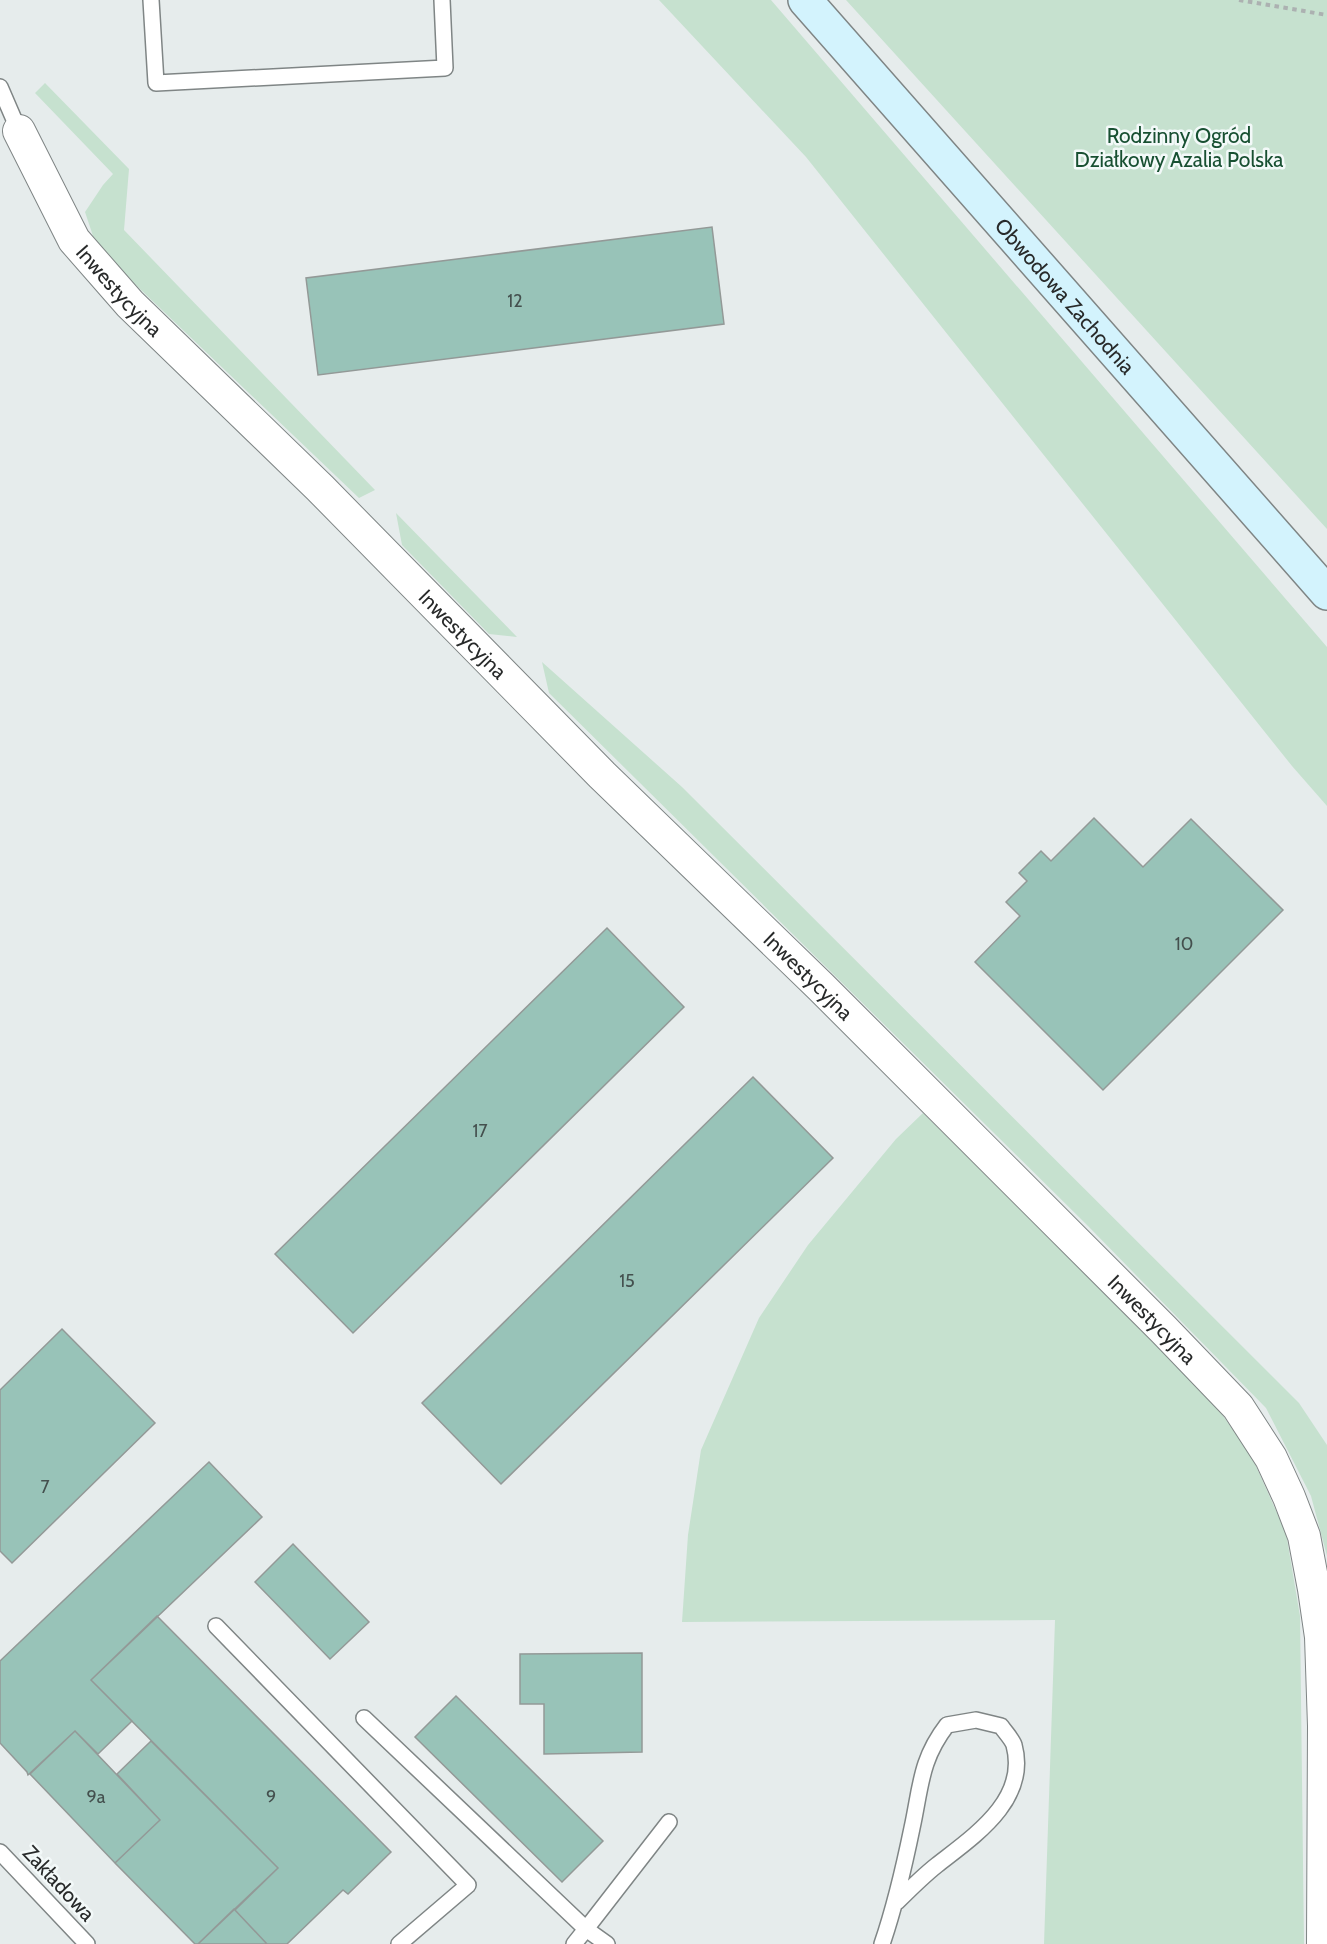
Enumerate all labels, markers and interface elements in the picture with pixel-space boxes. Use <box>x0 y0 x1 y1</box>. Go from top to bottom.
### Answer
park label: Rodzinny Ogród Działkowy Azalia Polska <box>1075 123 1283 172</box>
street label: Obwodowa Zachodnia <box>990 213 1141 379</box>
street label: Inwestycyjna <box>71 239 168 341</box>
house number: 12 <box>507 290 523 312</box>
street label: Inwestycyjna <box>414 584 513 684</box>
street label: Inwestycyjna <box>759 926 859 1025</box>
house number: 10 <box>1175 933 1193 955</box>
house number: 17 <box>473 1120 487 1142</box>
street label: Inwestycyjna <box>1103 1269 1202 1369</box>
house number: 15 <box>619 1270 635 1292</box>
house number: 7 <box>40 1476 50 1498</box>
house number: 9a <box>87 1786 106 1808</box>
house number: 9 <box>266 1786 276 1808</box>
street label: Zakładowa <box>18 1840 100 1926</box>

